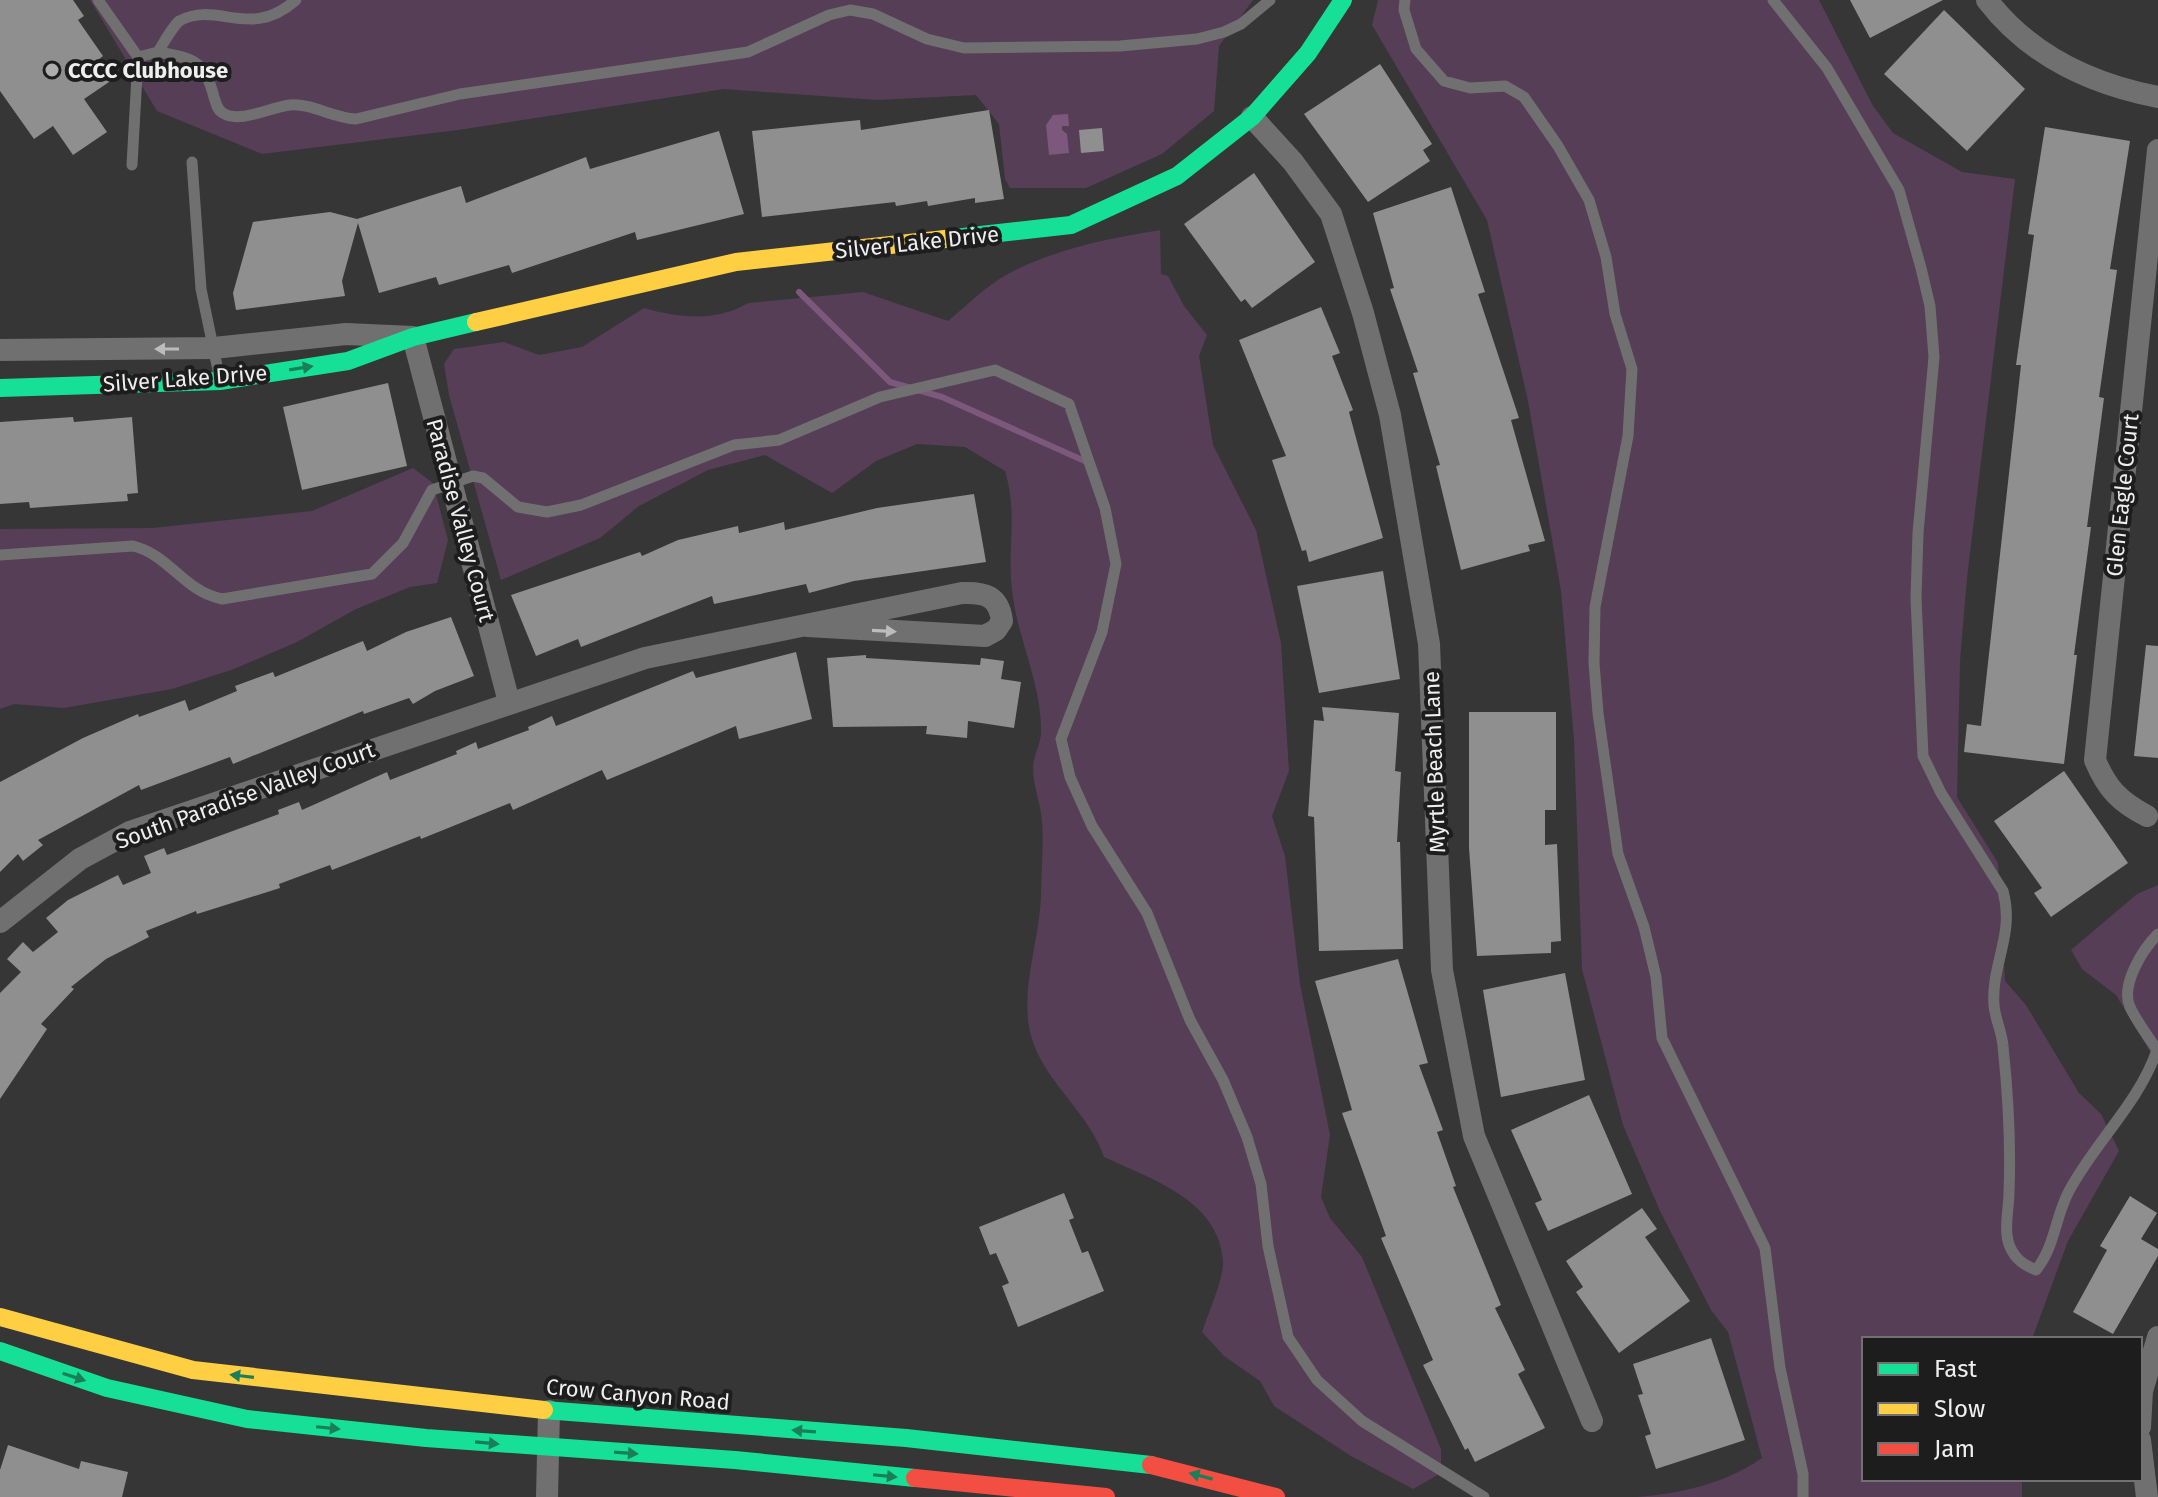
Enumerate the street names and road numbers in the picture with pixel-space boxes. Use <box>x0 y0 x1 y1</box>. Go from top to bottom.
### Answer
street label: Silver Lake Drive <box>834 220 1000 265</box>
street label: Silver Lake Drive <box>102 359 268 398</box>
street label: Glen Eagle Court <box>2101 412 2144 578</box>
street label: Paradise Valley Court <box>420 416 501 625</box>
street label: Myrtle Beach Lane <box>1418 670 1451 854</box>
street label: South Paradise Valley Court <box>112 736 378 855</box>
street label: Crow Canyon Road <box>545 1373 731 1416</box>

